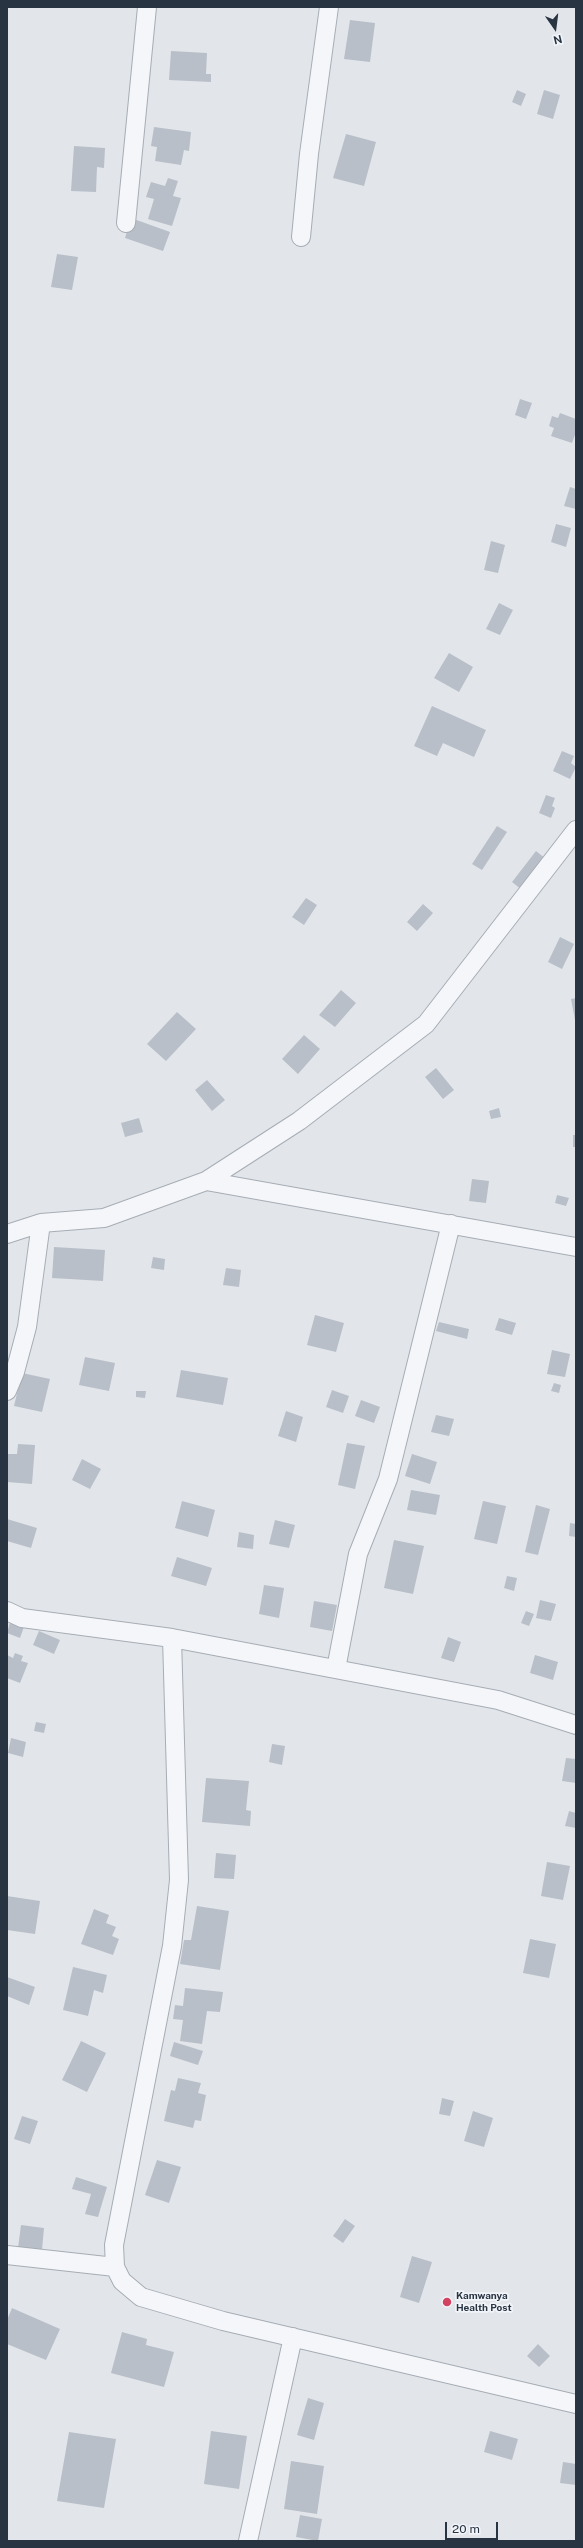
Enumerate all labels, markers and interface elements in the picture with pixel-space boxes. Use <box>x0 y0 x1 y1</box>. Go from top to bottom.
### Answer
north arrow <box>535 8 575 48</box>
text: N <box>552 33 564 47</box>
place label: Kamwanya Health Post <box>456 2290 512 2314</box>
marker: Kamwanya Health Post <box>441 2296 453 2308</box>
scale bar <box>447 2514 500 2540</box>
text: 20 m <box>452 2522 480 2536</box>

